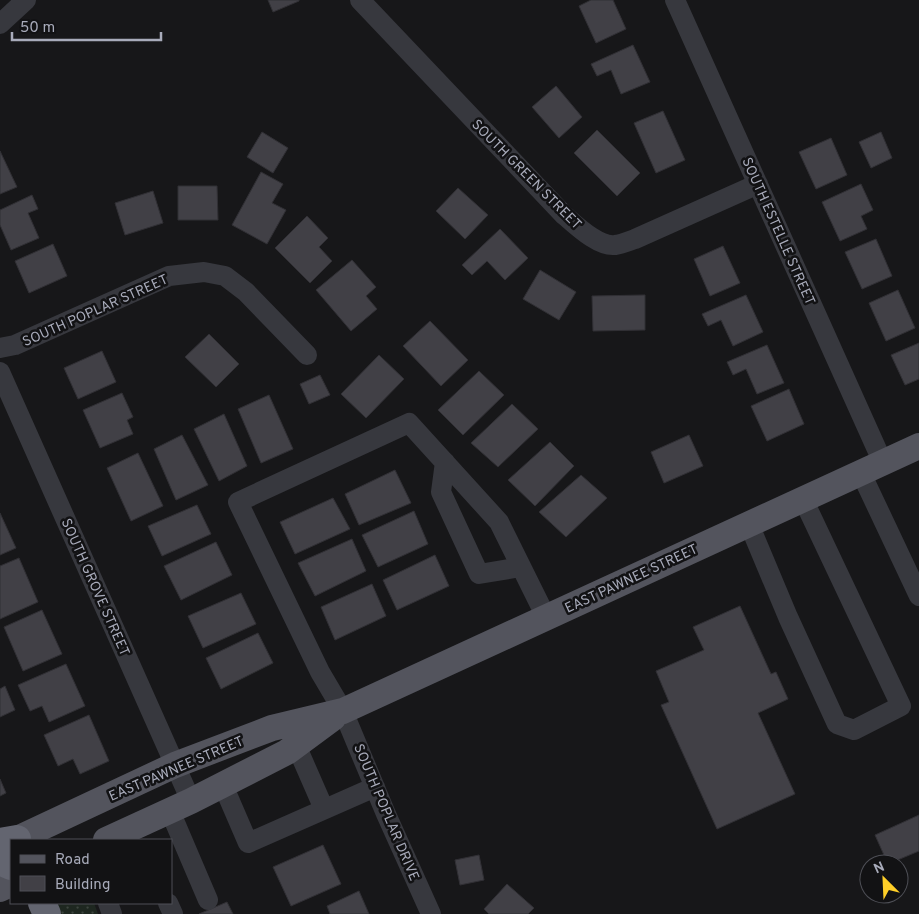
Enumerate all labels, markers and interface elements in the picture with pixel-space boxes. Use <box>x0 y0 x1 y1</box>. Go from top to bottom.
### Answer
scale bar <box>12 10 161 42</box>
text: 50 m <box>20 19 55 38</box>
street label: SOUTH GREEN STREET <box>467 117 584 234</box>
street label: SOUTH ESTELLE STREET <box>737 155 818 308</box>
street label: SOUTH POPLAR STREET <box>20 272 171 351</box>
street label: SOUTH GROVE STREET <box>57 516 133 659</box>
street label: EAST PAWNEE STREET <box>562 541 701 618</box>
street label: EAST PAWNEE STREET <box>107 733 247 805</box>
street label: SOUTH POPLAR DRIVE <box>349 742 422 884</box>
legend <box>10 839 172 904</box>
text: Road <box>55 851 90 870</box>
north arrow <box>859 854 909 904</box>
text: N <box>871 859 887 878</box>
text: Building <box>55 876 110 895</box>

